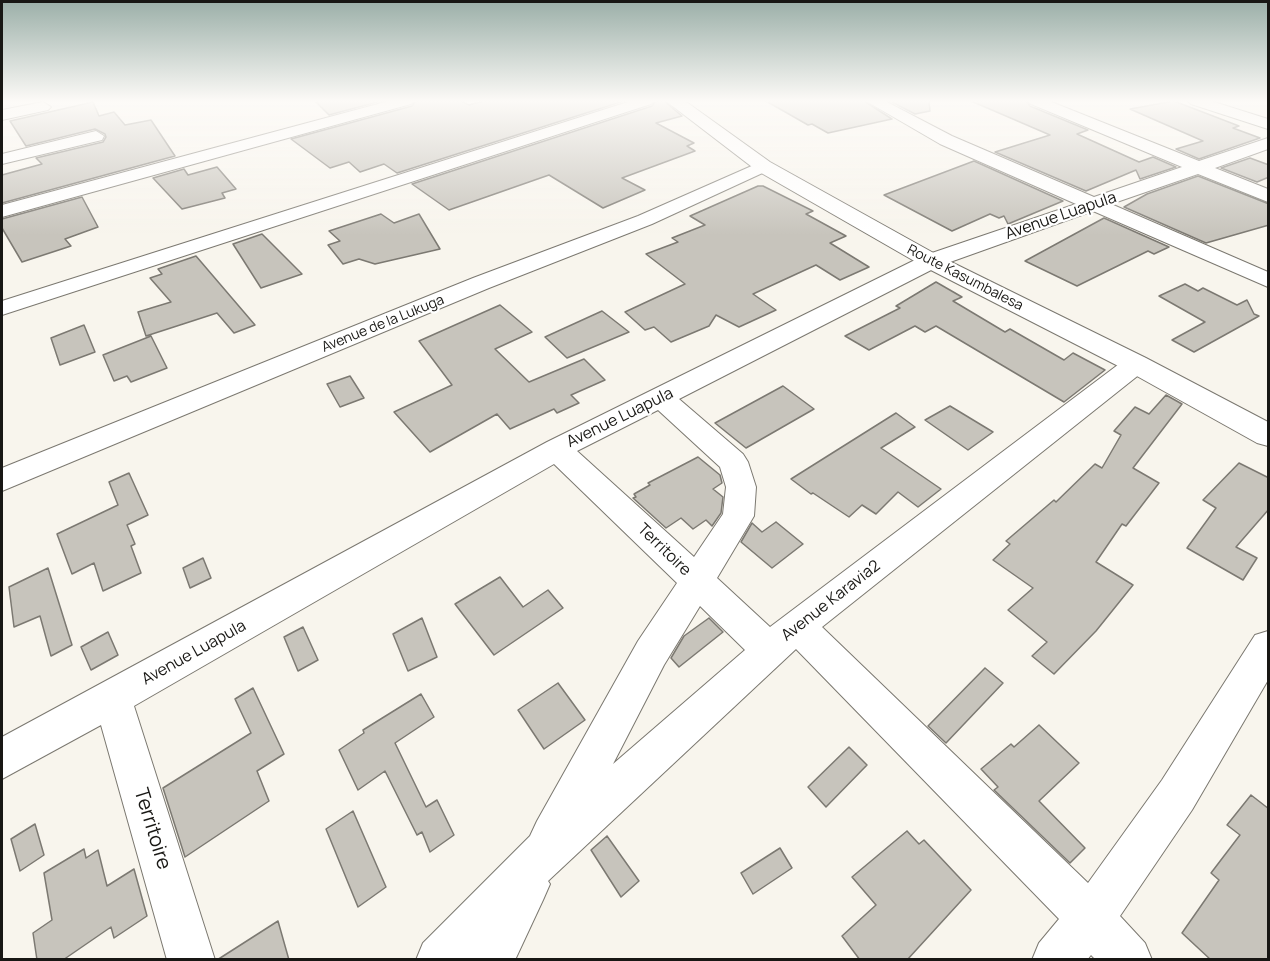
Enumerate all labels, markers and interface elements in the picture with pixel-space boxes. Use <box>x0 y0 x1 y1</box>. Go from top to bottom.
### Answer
street label: Avenue Luapula <box>1003 188 1119 244</box>
street label: Route Kasumbalesa <box>904 241 1026 315</box>
street label: Avenue de la Lukuga <box>319 292 447 356</box>
street label: Avenue Luapula <box>564 384 676 452</box>
street label: Territoire <box>633 520 695 580</box>
street label: Avenue Karavia2 <box>778 556 884 646</box>
street label: Avenue Luapula <box>139 616 249 690</box>
street label: Territoire <box>128 785 176 873</box>

